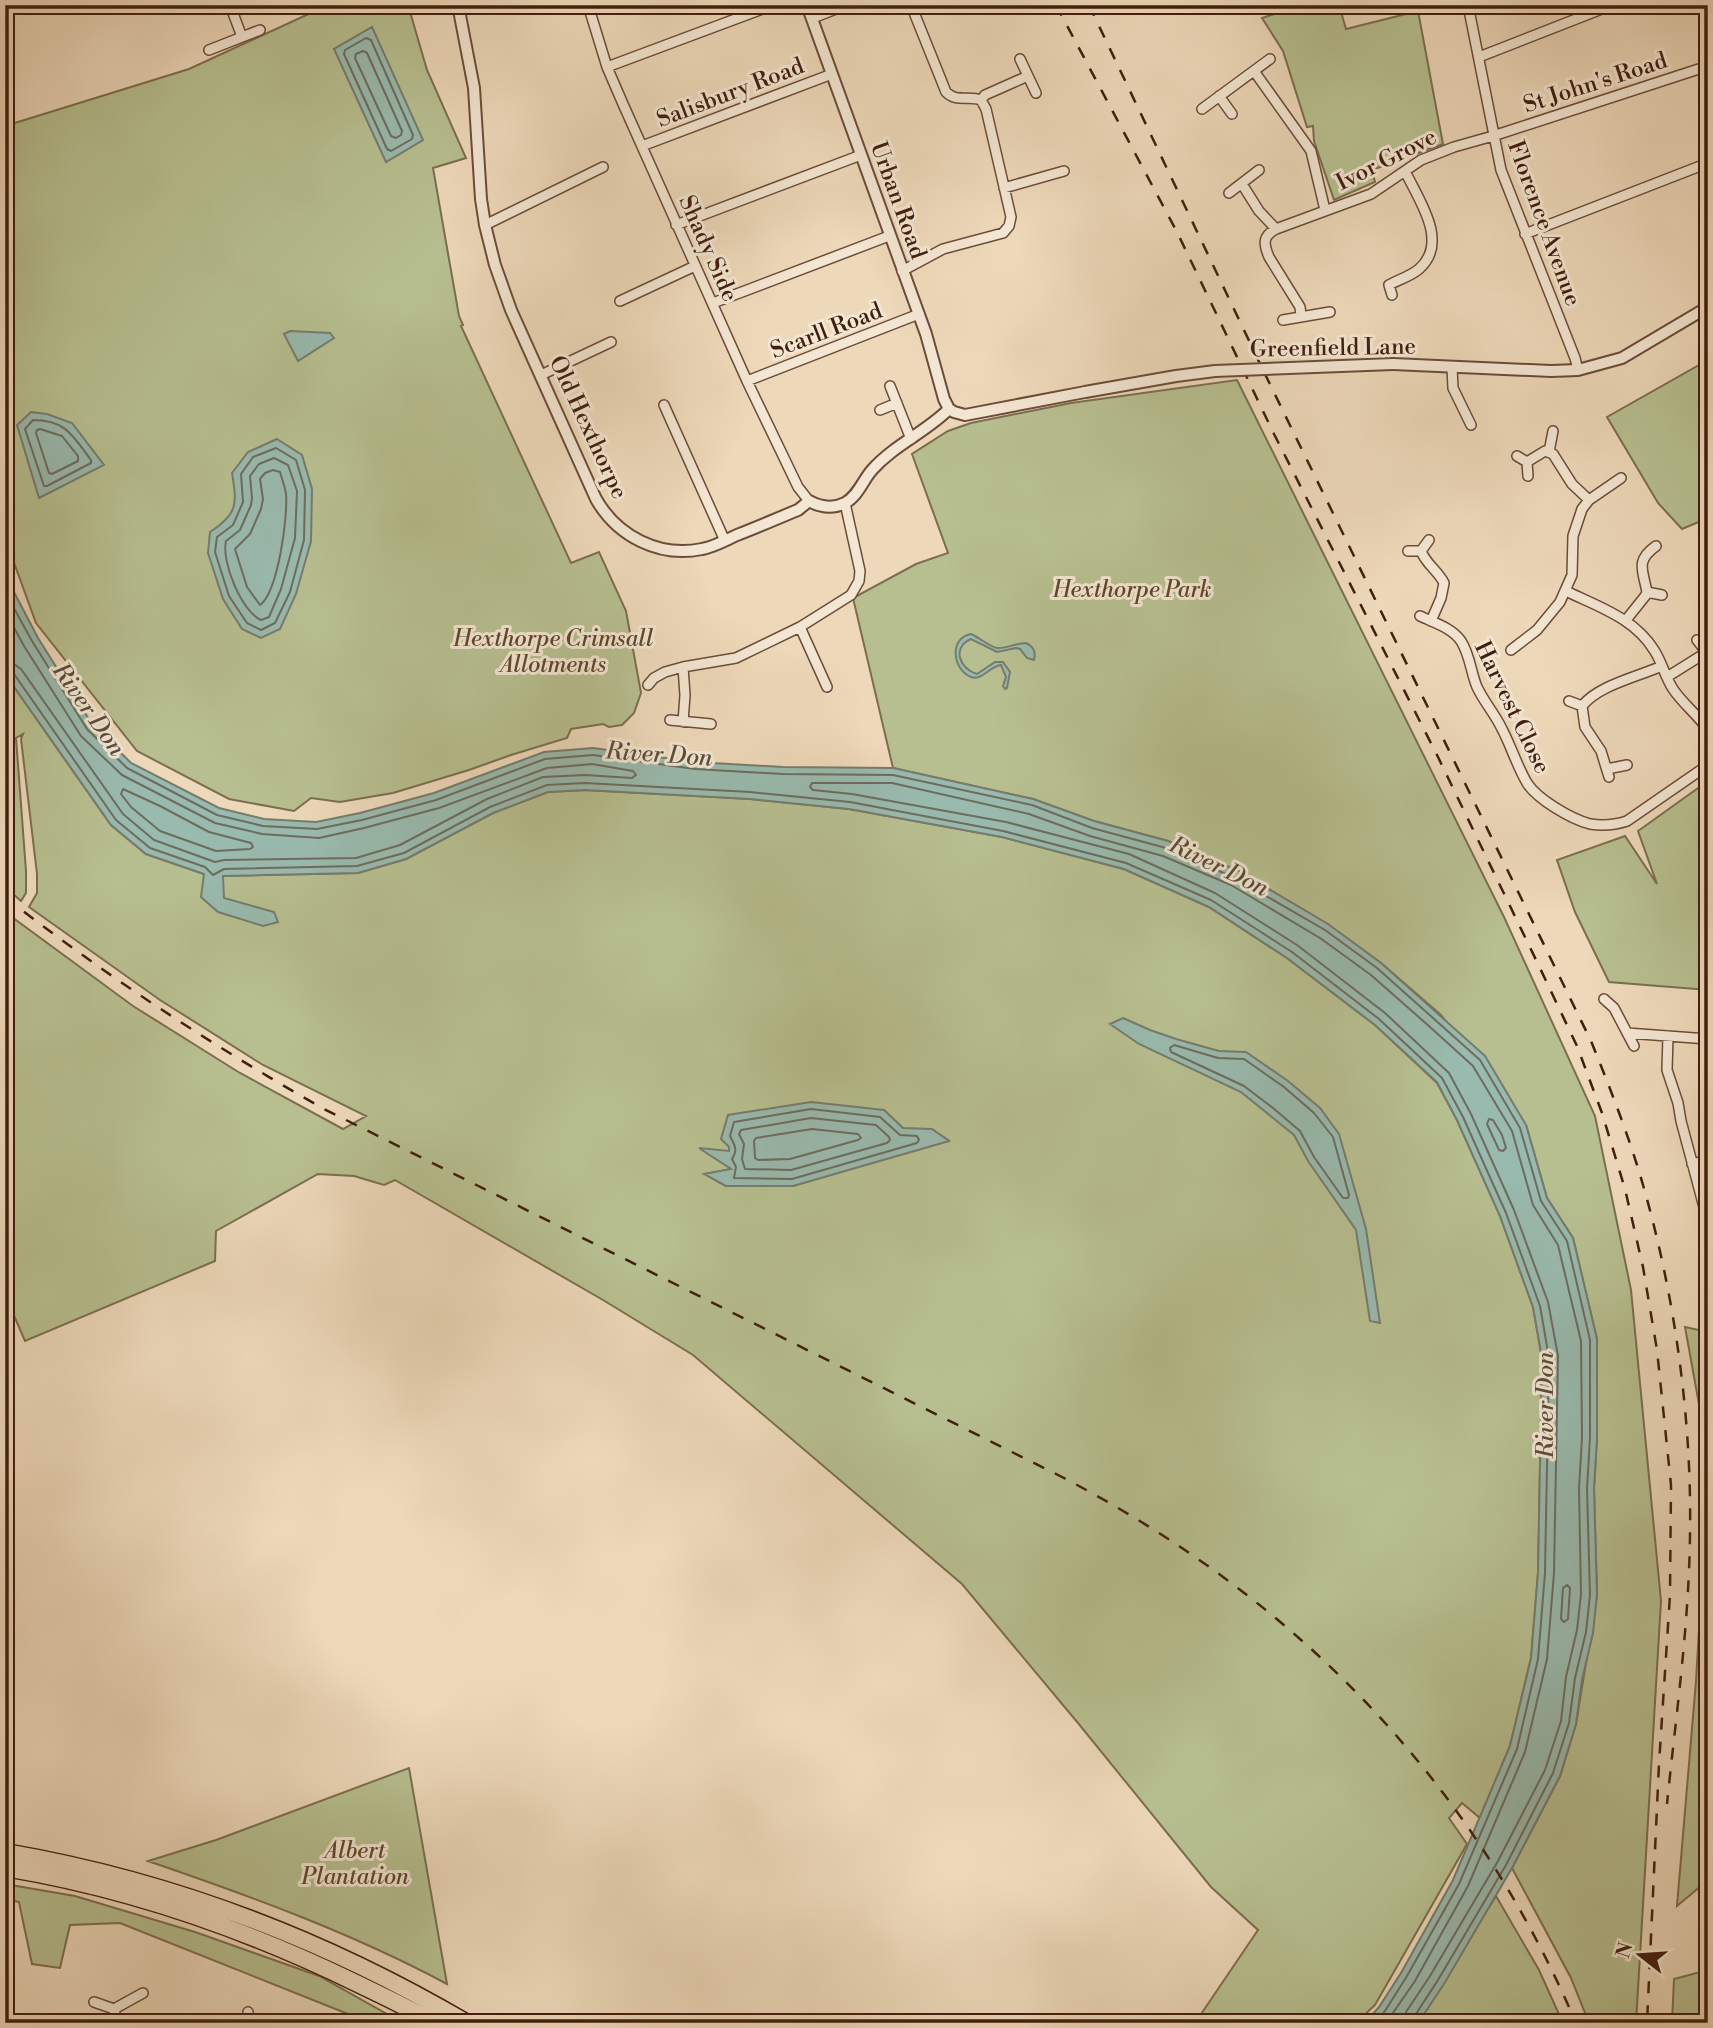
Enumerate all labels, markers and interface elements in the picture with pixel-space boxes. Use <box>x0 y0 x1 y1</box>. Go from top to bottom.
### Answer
street label: St John's Road <box>1520 47 1671 119</box>
street label: Salisbury Road <box>653 52 808 134</box>
street label: Ivor Grove <box>1332 123 1441 197</box>
street label: Florence Avenue <box>1501 137 1587 310</box>
street label: Urban Road <box>864 138 932 263</box>
street label: Shady Side <box>672 191 744 306</box>
street label: Scarll Road <box>766 297 886 365</box>
street label: Greenfield Lane <box>1250 333 1416 363</box>
street label: Old Hexthorpe <box>543 351 633 503</box>
park label: Hexthorpe Park <box>1051 576 1212 604</box>
park label: Hexthorpe Crimsall Allotments <box>452 625 654 679</box>
street label: Harvest Close <box>1468 637 1556 778</box>
water label: River Don <box>45 656 131 762</box>
water label: River Don <box>603 736 714 774</box>
water label: River Don <box>1163 830 1274 904</box>
water label: River Don <box>1531 1351 1561 1460</box>
park label: Albert Plantation <box>300 1837 410 1891</box>
north arrow <box>1604 1920 1674 1990</box>
text: N <box>1611 1940 1638 1961</box>

